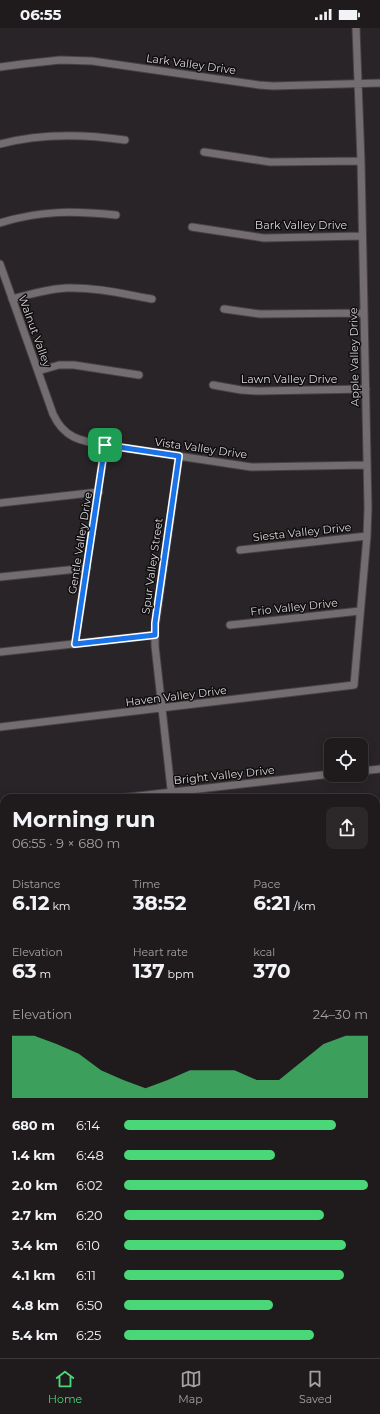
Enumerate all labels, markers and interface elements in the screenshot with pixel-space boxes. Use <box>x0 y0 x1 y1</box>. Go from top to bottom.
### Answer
text: 06:55 <box>20 5 61 24</box>
street label: Lark Valley Drive <box>145 51 237 77</box>
street label: Bark Valley Drive <box>255 218 347 232</box>
street label: Walnut Valley <box>16 293 54 369</box>
street label: Apple Valley Drive <box>346 307 362 407</box>
street label: Lawn Valley Drive <box>241 372 338 386</box>
pin <box>88 428 122 462</box>
icon: arrive <box>94 434 116 456</box>
street label: Vista Valley Drive <box>154 435 248 461</box>
street label: Gentle Valley Drive <box>65 491 95 595</box>
street label: Spur Valley Street <box>138 516 166 615</box>
street label: Siesta Valley Drive <box>252 520 352 544</box>
street label: Frio Valley Drive <box>250 595 339 619</box>
street label: Haven Valley Drive <box>125 683 228 709</box>
map controls <box>324 738 368 782</box>
button: locate <box>324 738 368 782</box>
street label: Bright Valley Drive <box>173 763 276 787</box>
text: Morning run <box>12 806 155 833</box>
button: share <box>326 807 368 849</box>
text: 06:55 · 9 × 680 m <box>12 835 120 851</box>
text: Distance <box>12 877 60 891</box>
text: Time <box>133 877 160 891</box>
text: Pace <box>253 877 280 891</box>
text: 6.12 <box>12 891 50 915</box>
text: 38:52 <box>133 891 187 915</box>
text: 6:21 <box>253 891 291 915</box>
text: km <box>50 899 71 913</box>
text: /km <box>291 899 316 913</box>
text: Elevation <box>12 945 63 959</box>
text: Heart rate <box>133 945 188 959</box>
text: kcal <box>253 945 275 959</box>
text: 63 <box>12 959 37 983</box>
text: 137 <box>133 959 165 983</box>
text: 370 <box>253 959 291 983</box>
text: m <box>37 967 51 981</box>
text: bpm <box>165 967 194 981</box>
text: Elevation <box>12 1006 72 1022</box>
text: 24–30 m <box>313 1006 368 1022</box>
text: 680 m <box>12 1117 55 1133</box>
text: 6:14 <box>76 1117 100 1133</box>
text: 1.4 km <box>12 1147 55 1163</box>
text: 6:48 <box>76 1147 104 1163</box>
text: 2.0 km <box>12 1177 58 1193</box>
text: 6:02 <box>76 1177 103 1193</box>
text: 2.7 km <box>12 1207 57 1223</box>
text: 6:20 <box>76 1207 103 1223</box>
text: 3.4 km <box>12 1237 58 1253</box>
text: 6:10 <box>76 1237 100 1253</box>
text: 4.1 km <box>12 1267 55 1283</box>
text: 6:11 <box>76 1267 96 1283</box>
text: 4.8 km <box>12 1297 59 1313</box>
text: 6:50 <box>76 1297 103 1313</box>
text: 5.4 km <box>12 1327 58 1343</box>
text: 6:25 <box>76 1327 101 1343</box>
tab: Home <box>48 1368 82 1406</box>
tab: Map <box>178 1368 203 1406</box>
tab: Saved <box>299 1368 332 1406</box>

